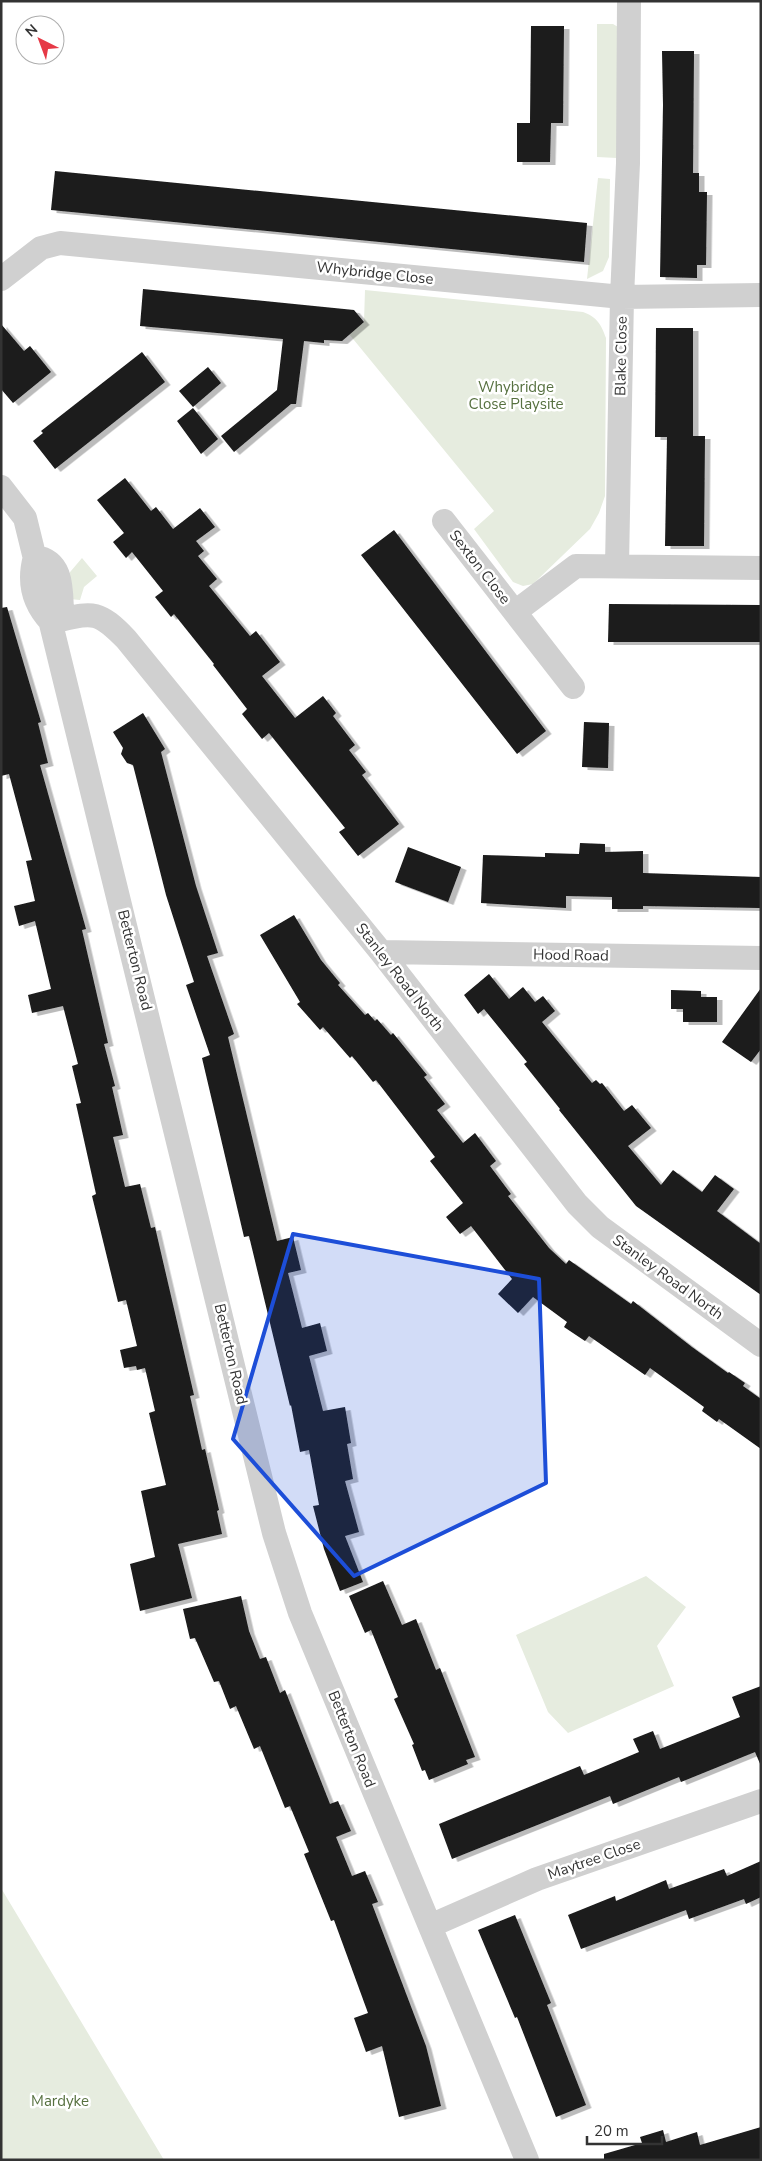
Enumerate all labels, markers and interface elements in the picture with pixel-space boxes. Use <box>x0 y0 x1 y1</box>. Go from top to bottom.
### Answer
north arrow <box>15 15 65 65</box>
text: N <box>21 20 42 41</box>
street label: Whybridge Close <box>315 257 435 289</box>
street label: Blake Close <box>610 316 632 396</box>
park label: Whybridge Close Playsite <box>468 377 564 414</box>
street label: Sexton Close <box>445 526 515 608</box>
street label: Betterton Road <box>113 908 157 1012</box>
street label: Stanley Road North <box>351 919 449 1035</box>
street label: Hood Road <box>533 944 609 966</box>
street label: Stanley Road North <box>609 1230 727 1324</box>
street label: Betterton Road <box>210 1302 252 1406</box>
street label: Betterton Road <box>323 1688 381 1790</box>
street label: Maytree Close <box>545 1834 643 1884</box>
park label: Mardyke <box>31 2091 89 2111</box>
scale bar <box>587 2114 662 2146</box>
text: 20 m <box>594 2121 629 2141</box>

